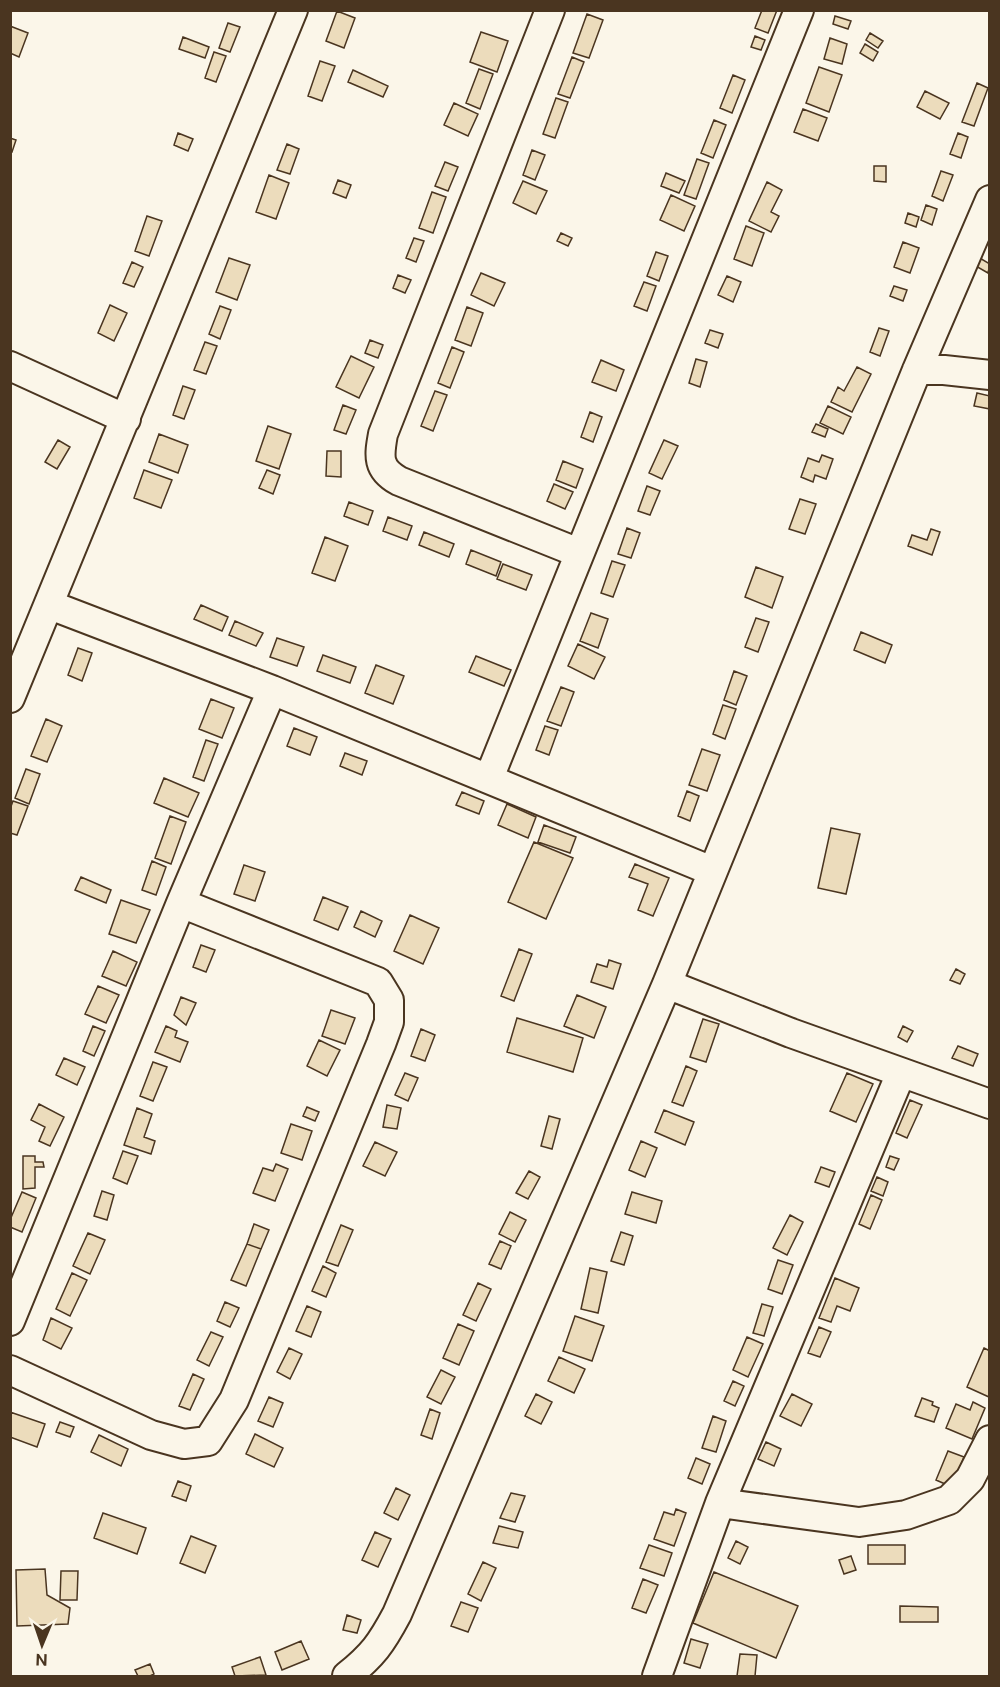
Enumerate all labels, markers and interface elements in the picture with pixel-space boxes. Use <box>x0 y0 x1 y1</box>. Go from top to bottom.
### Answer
north arrow <box>12 1615 72 1675</box>
text: N <box>35 1650 48 1669</box>

